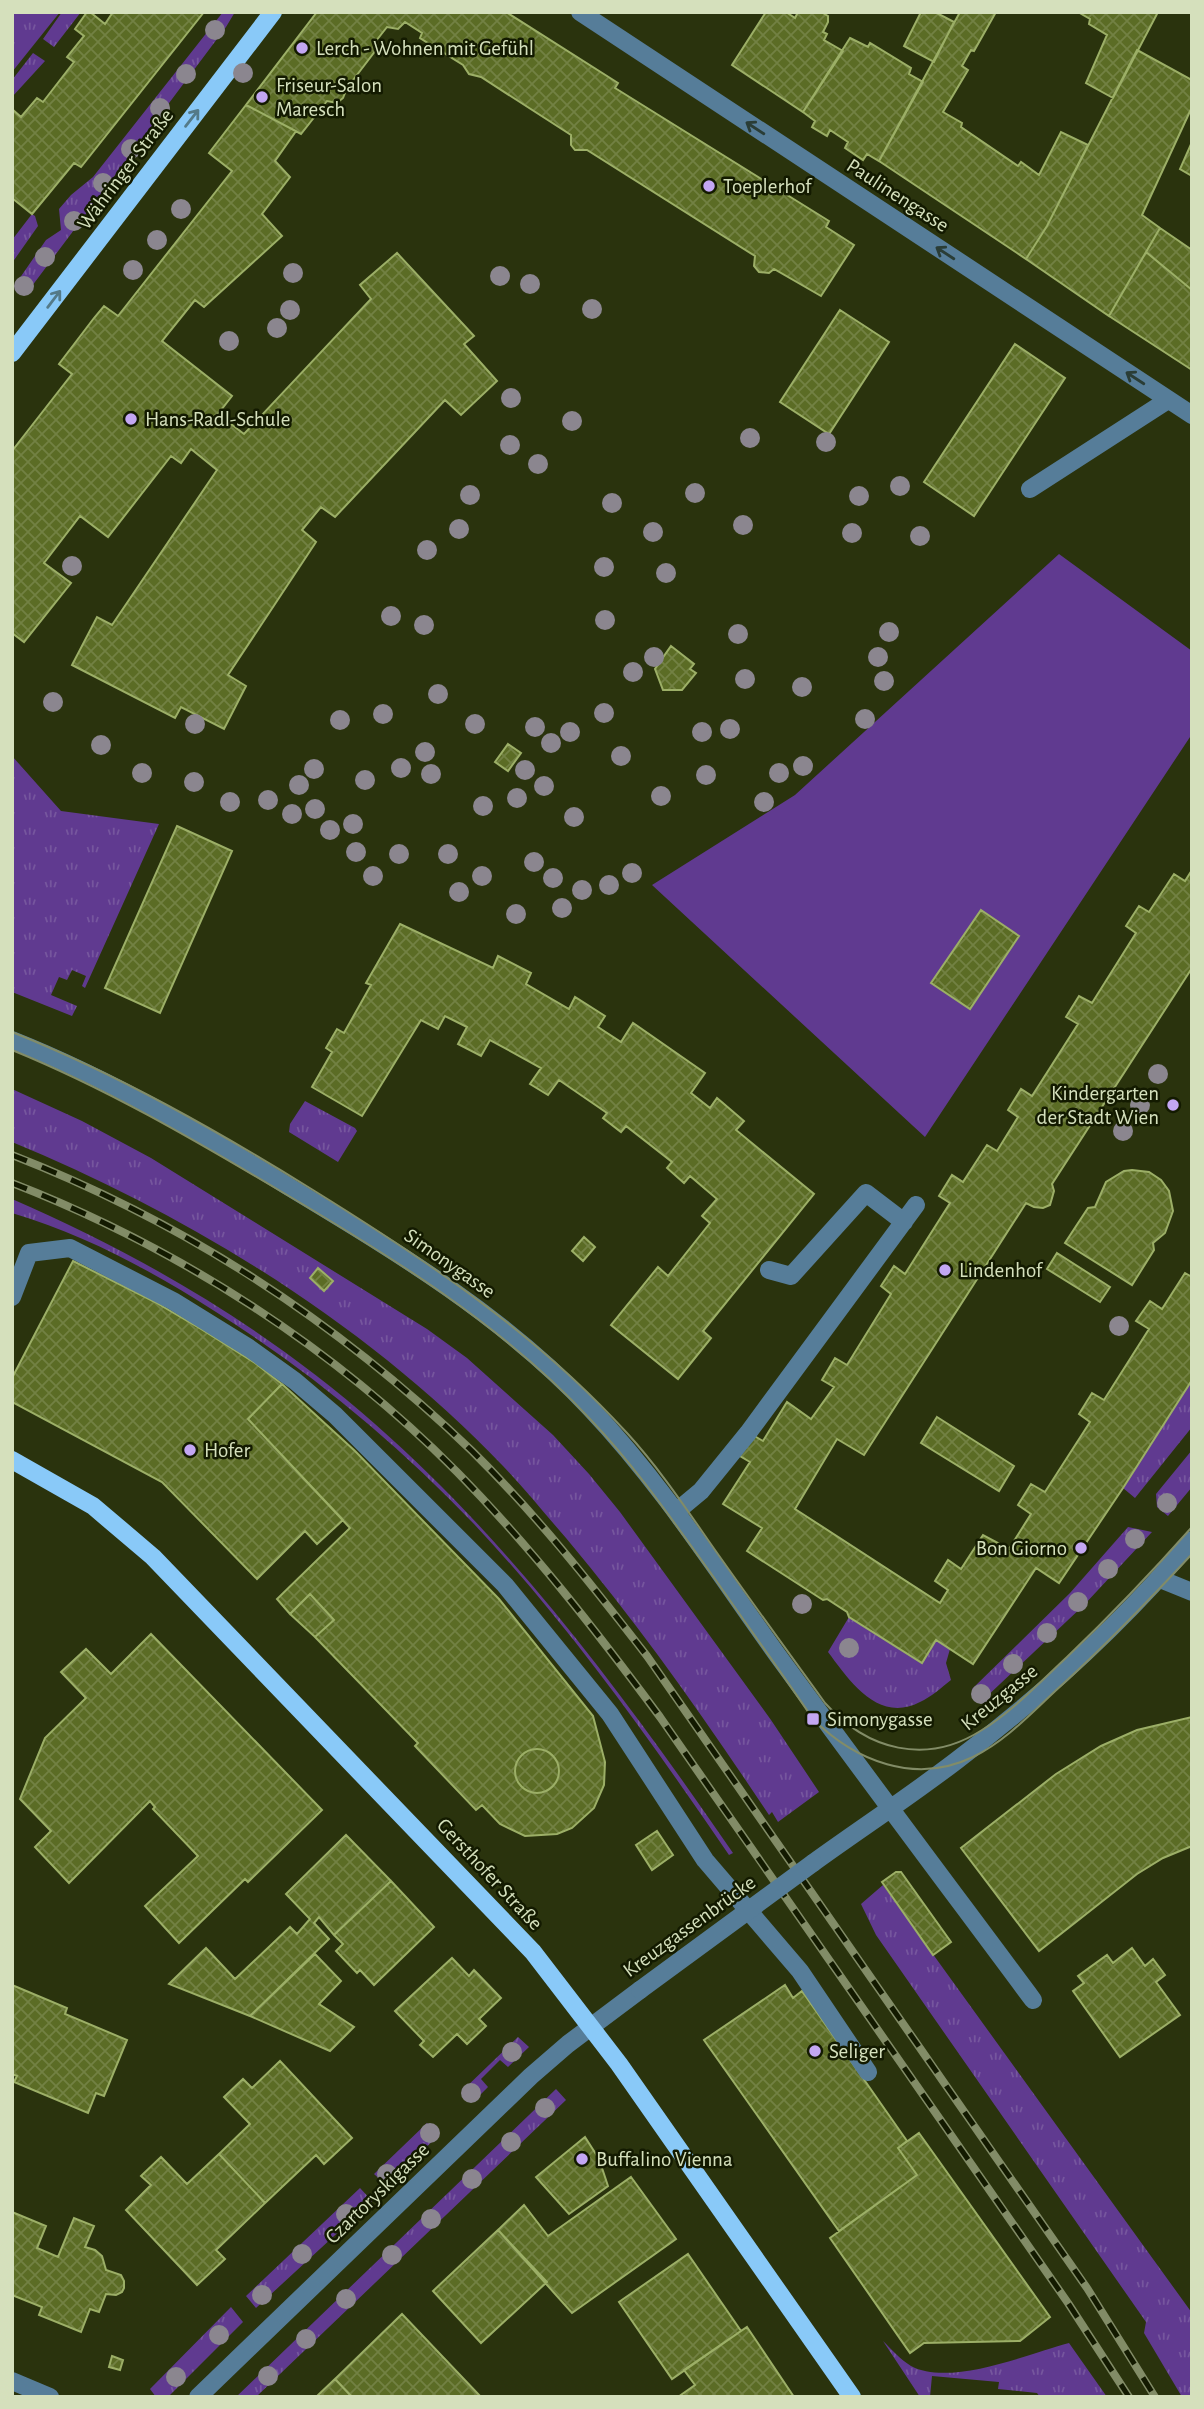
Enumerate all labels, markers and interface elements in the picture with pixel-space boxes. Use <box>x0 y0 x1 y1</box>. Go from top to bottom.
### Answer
place label: Lerch - Wohnen mit Gefühl <box>316 38 534 59</box>
marker: Lerch - Wohnen mit Gefühl <box>294 40 310 56</box>
place label: Friseur-Salon Maresch <box>276 75 382 120</box>
marker: Friseur-Salon Maresch <box>254 89 270 105</box>
street label: Währinger Straße <box>73 105 177 234</box>
one-way arrow <box>184 109 199 127</box>
one-way arrow <box>746 120 765 135</box>
street label: Paulinengasse <box>843 155 953 236</box>
place label: Toeplerhof <box>723 176 813 197</box>
marker: Toeplerhof <box>701 178 717 194</box>
one-way arrow <box>935 246 955 260</box>
one-way arrow <box>46 290 61 308</box>
one-way arrow <box>1125 371 1145 385</box>
place label: Hans-Radl-Schule <box>145 409 290 430</box>
marker: Hans-Radl-Schule <box>123 411 139 427</box>
place label: Kindergarten der Stadt Wien <box>1037 1083 1159 1128</box>
marker: Kindergarten der Stadt Wien <box>1165 1097 1181 1113</box>
street label: Simonygasse <box>400 1224 499 1302</box>
place label: Lindenhof <box>959 1260 1044 1281</box>
marker: Lindenhof <box>937 1262 953 1278</box>
place label: Hofer <box>204 1440 251 1461</box>
marker: Hofer <box>182 1442 198 1458</box>
place label: Bon Giorno <box>976 1538 1067 1559</box>
marker: Bon Giorno <box>1073 1540 1089 1556</box>
street label: Kreuzgasse <box>957 1660 1042 1734</box>
place label: Simonygasse <box>827 1709 933 1730</box>
marker: Simonygasse <box>805 1711 821 1727</box>
street label: Gersthofer Straße <box>433 1815 546 1934</box>
street label: Kreuzgassenbrücke <box>619 1872 759 1981</box>
place label: Seliger <box>829 2041 885 2062</box>
marker: Seliger <box>807 2043 823 2059</box>
street label: Czartoryskigasse <box>321 2139 433 2248</box>
place label: Buffalino Vienna <box>596 2149 733 2170</box>
marker: Buffalino Vienna <box>574 2151 590 2167</box>

